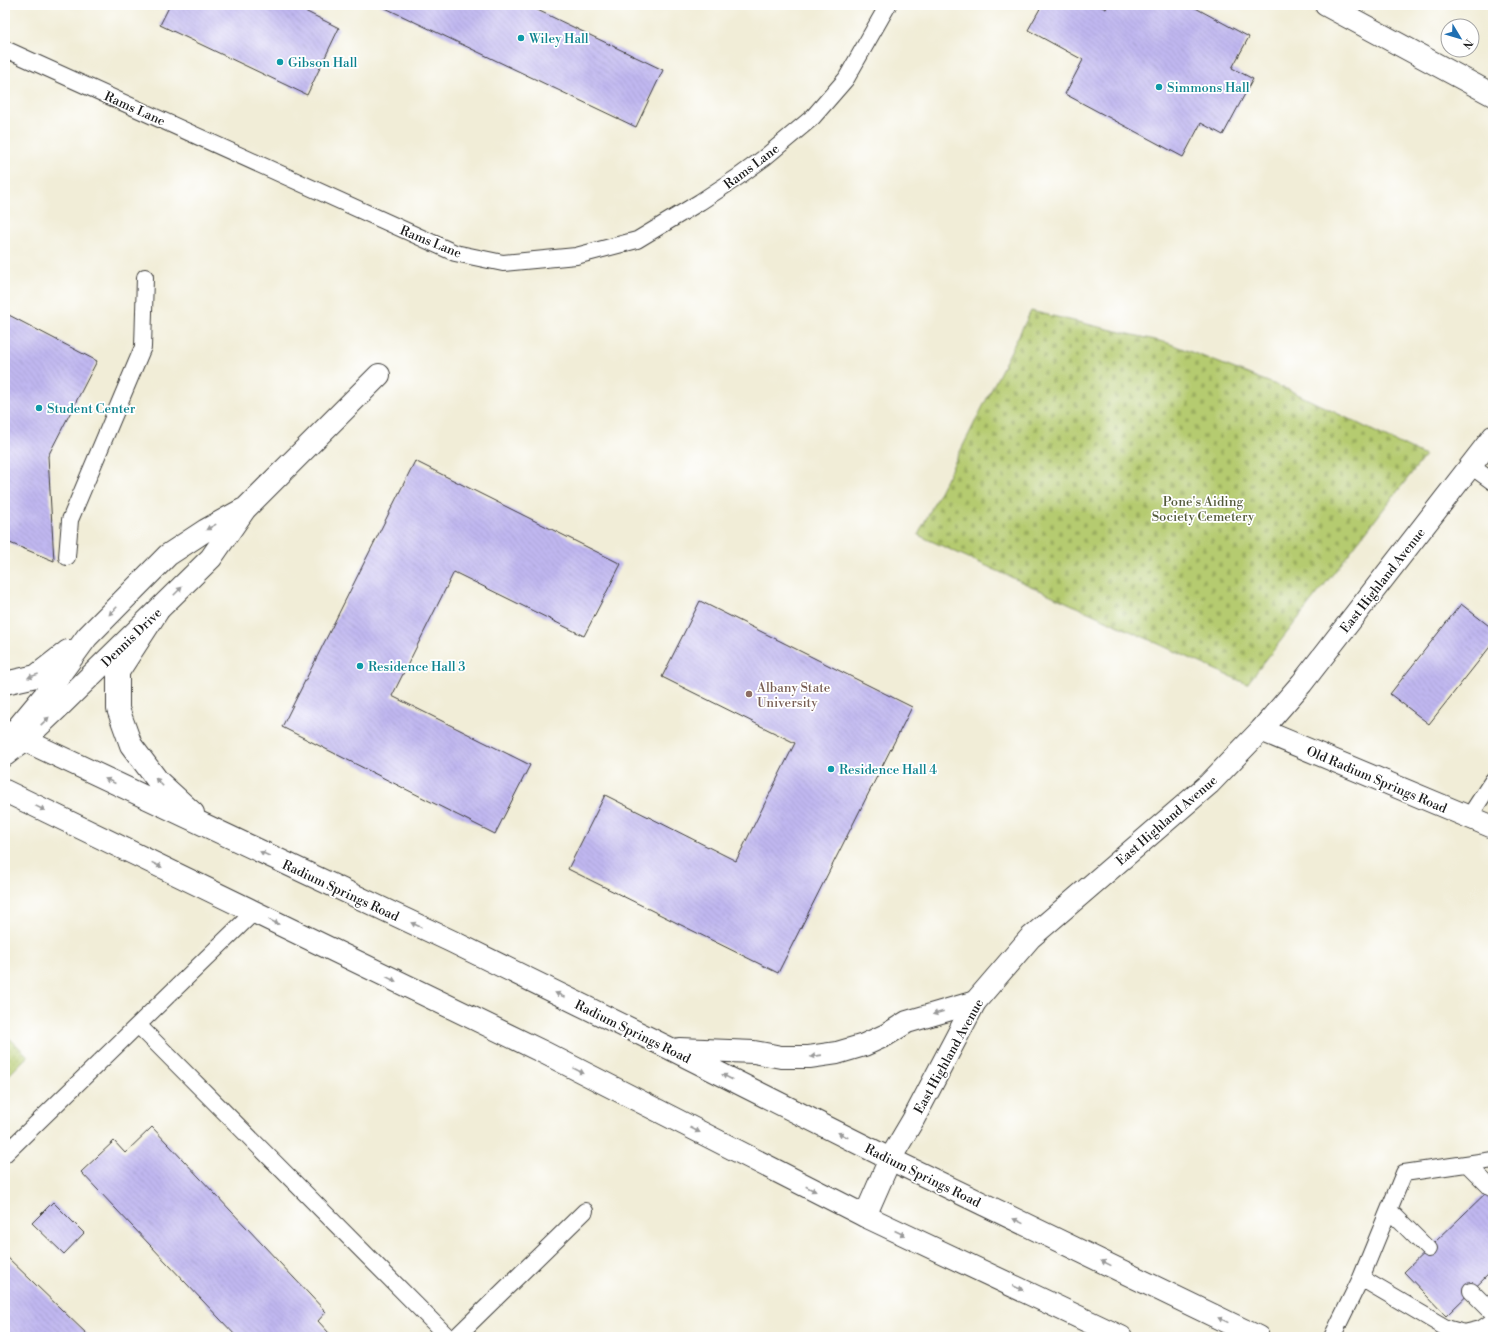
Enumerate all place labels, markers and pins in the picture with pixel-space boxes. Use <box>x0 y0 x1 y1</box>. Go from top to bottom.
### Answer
place label: Wiley Hall <box>528 31 589 47</box>
marker: Wiley Hall <box>516 33 526 43</box>
place label: Gibson Hall <box>288 55 358 71</box>
marker: Gibson Hall <box>275 57 285 67</box>
place label: Simmons Hall <box>1167 80 1250 96</box>
marker: Simmons Hall <box>1154 82 1164 92</box>
place label: Student Center <box>47 401 136 417</box>
marker: Student Center <box>34 403 44 413</box>
place label: Residence Hall 3 <box>368 659 465 675</box>
marker: Residence Hall 3 <box>355 661 365 671</box>
place label: Albany State University <box>756 680 831 711</box>
marker: Albany State University <box>744 689 754 699</box>
place label: Residence Hall 4 <box>839 762 937 778</box>
marker: Residence Hall 4 <box>826 764 836 774</box>

